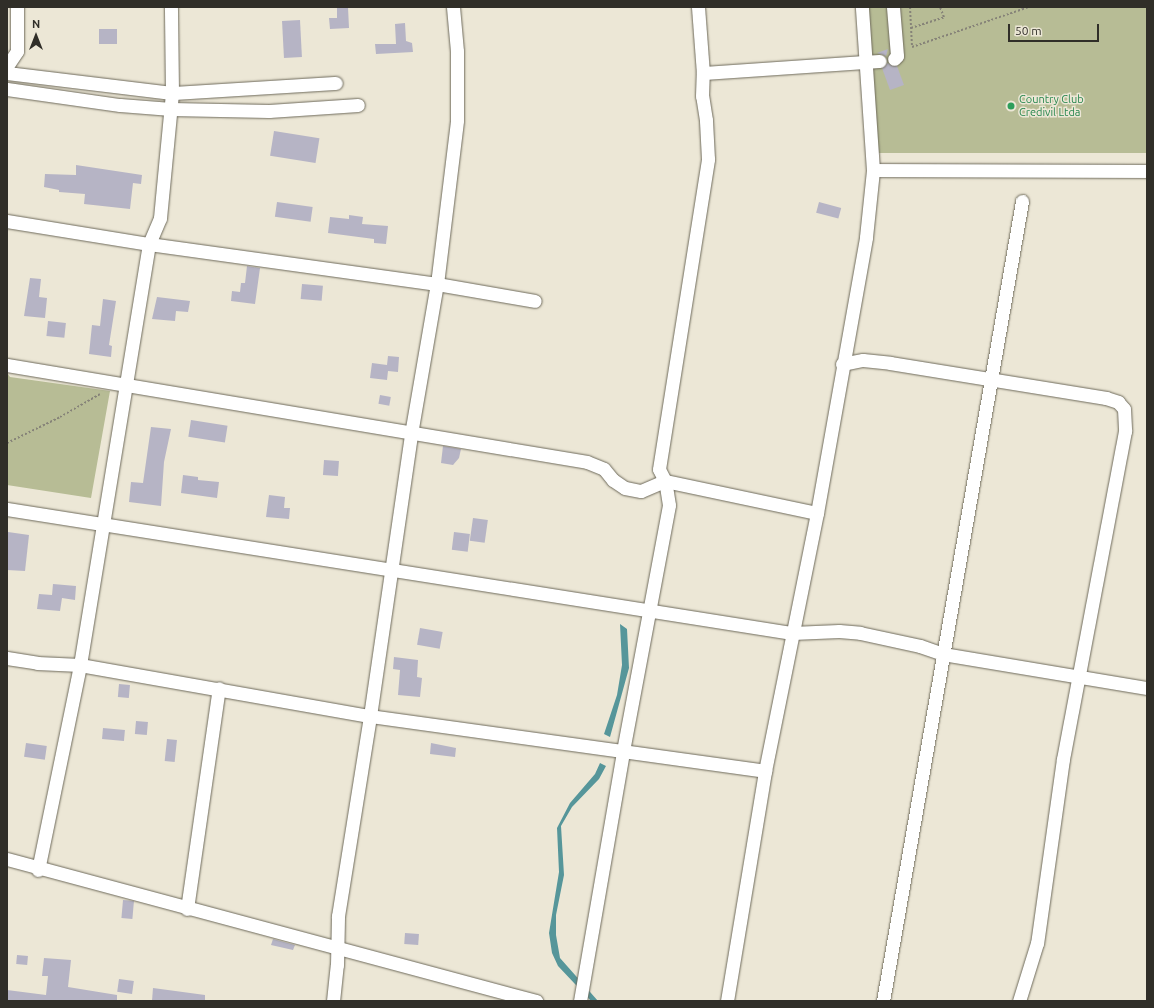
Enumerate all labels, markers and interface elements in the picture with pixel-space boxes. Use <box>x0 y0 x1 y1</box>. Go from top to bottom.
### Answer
north arrow <box>16 16 56 56</box>
scale bar <box>1010 16 1101 42</box>
text: N <box>32 18 40 30</box>
text: 50 m <box>1015 24 1042 37</box>
place label: Country Club Credivil Ltda <box>1019 93 1084 119</box>
marker: Country Club Credivil Ltda <box>1006 101 1016 111</box>

